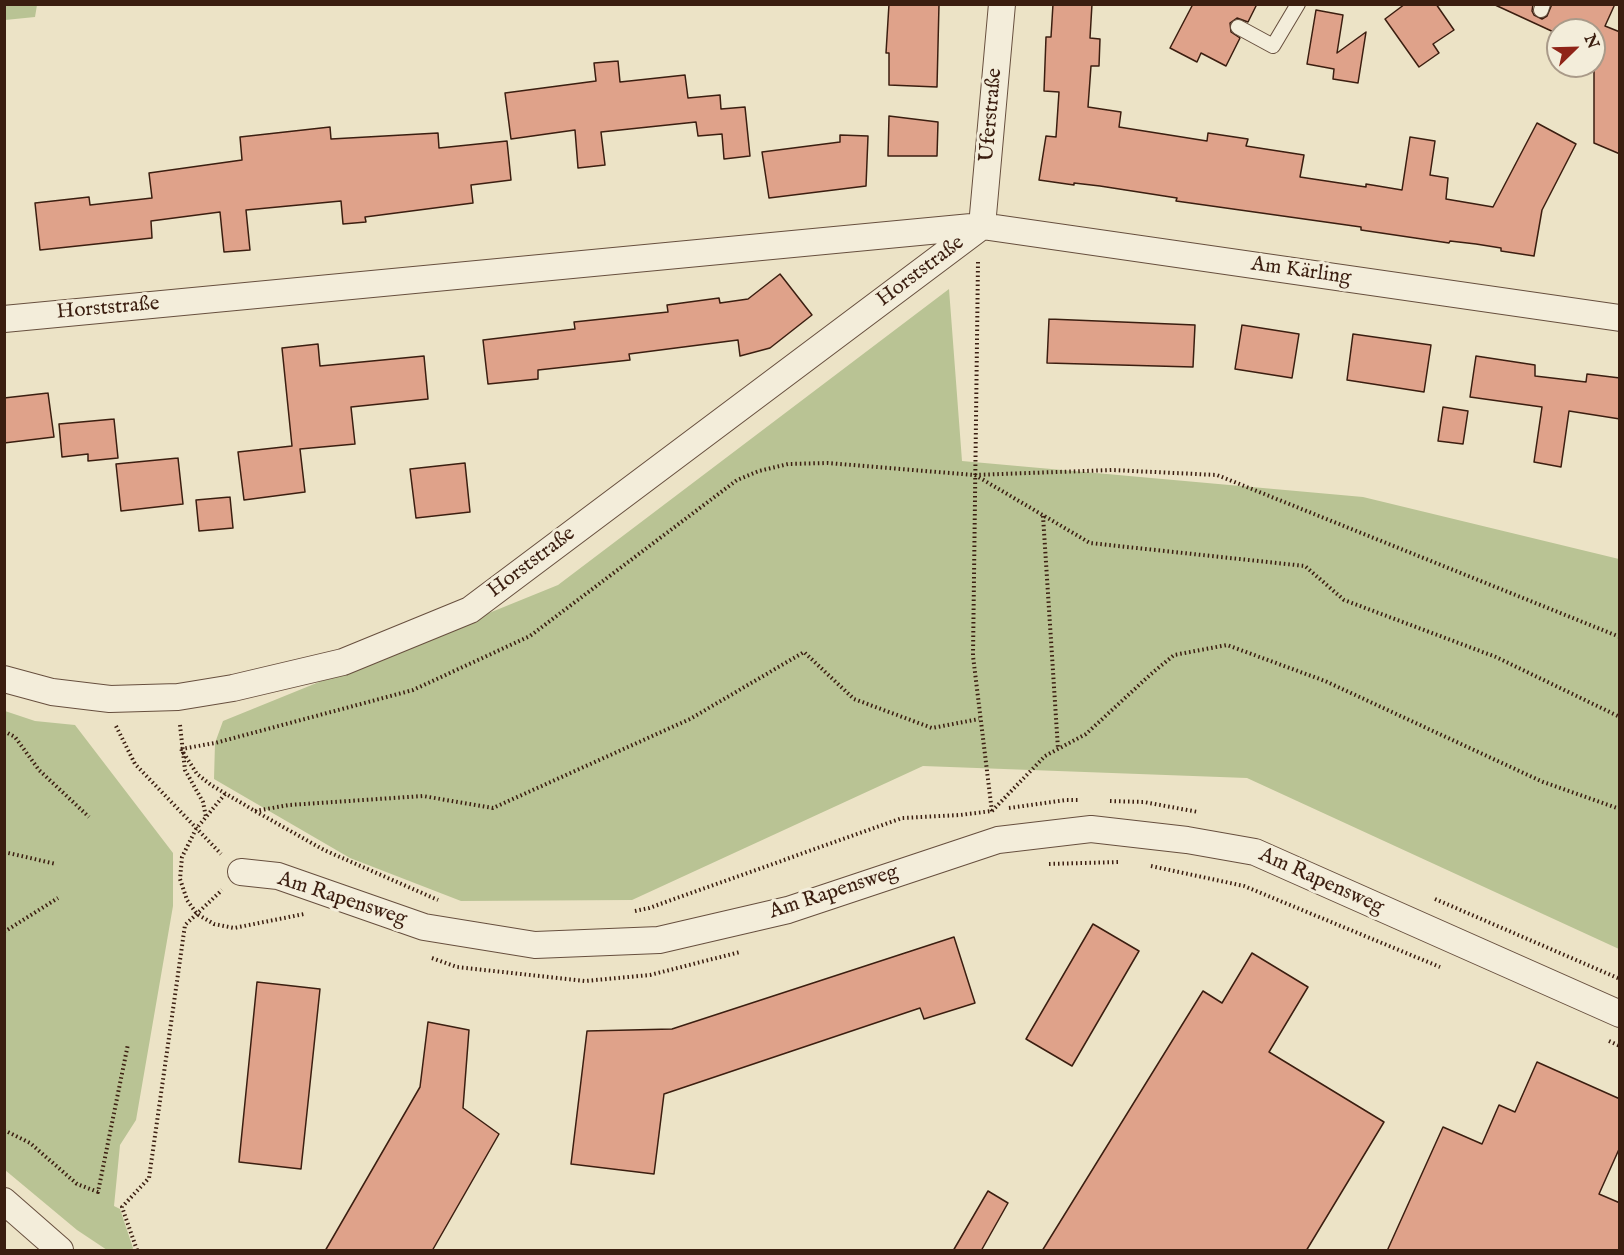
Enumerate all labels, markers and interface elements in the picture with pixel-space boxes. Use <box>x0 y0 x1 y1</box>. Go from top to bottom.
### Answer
north arrow <box>1546 18 1606 78</box>
text: N <box>1579 31 1603 52</box>
street label: Uferstraße <box>975 67 1009 163</box>
street label: Horststraße <box>872 231 970 313</box>
street label: Am Kärling <box>1249 253 1353 291</box>
street label: Horststraße <box>56 292 160 326</box>
street label: Horststraße <box>483 522 581 604</box>
street label: Am Rapensweg <box>1255 843 1387 921</box>
street label: Am Rapensweg <box>766 860 902 926</box>
street label: Am Rapensweg <box>274 867 410 933</box>

